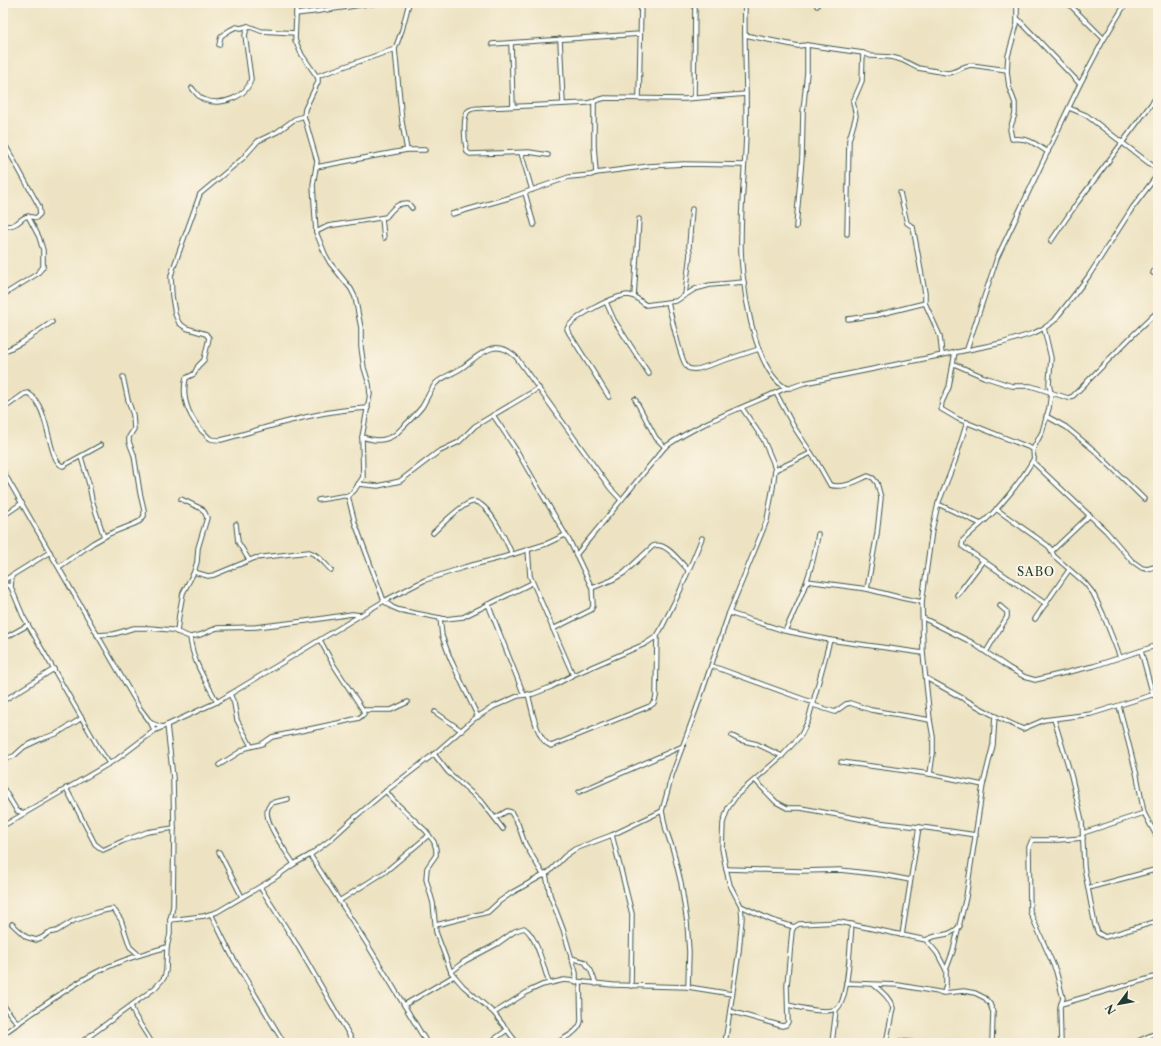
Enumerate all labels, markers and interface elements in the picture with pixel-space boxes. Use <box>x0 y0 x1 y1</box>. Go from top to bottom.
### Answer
district label: SABO <box>1017 564 1055 579</box>
north arrow <box>1099 984 1139 1024</box>
text: N <box>1102 1001 1119 1017</box>

